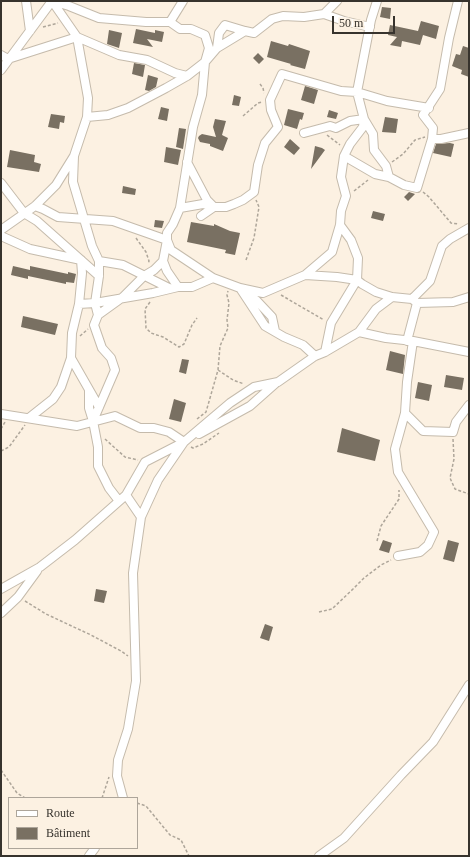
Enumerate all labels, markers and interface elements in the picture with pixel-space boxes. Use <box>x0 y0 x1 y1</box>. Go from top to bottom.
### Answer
scale bar <box>334 8 397 34</box>
text: 50 m <box>339 16 363 30</box>
legend <box>8 797 138 849</box>
text: Route <box>46 806 75 820</box>
text: Bâtiment <box>46 826 90 840</box>

